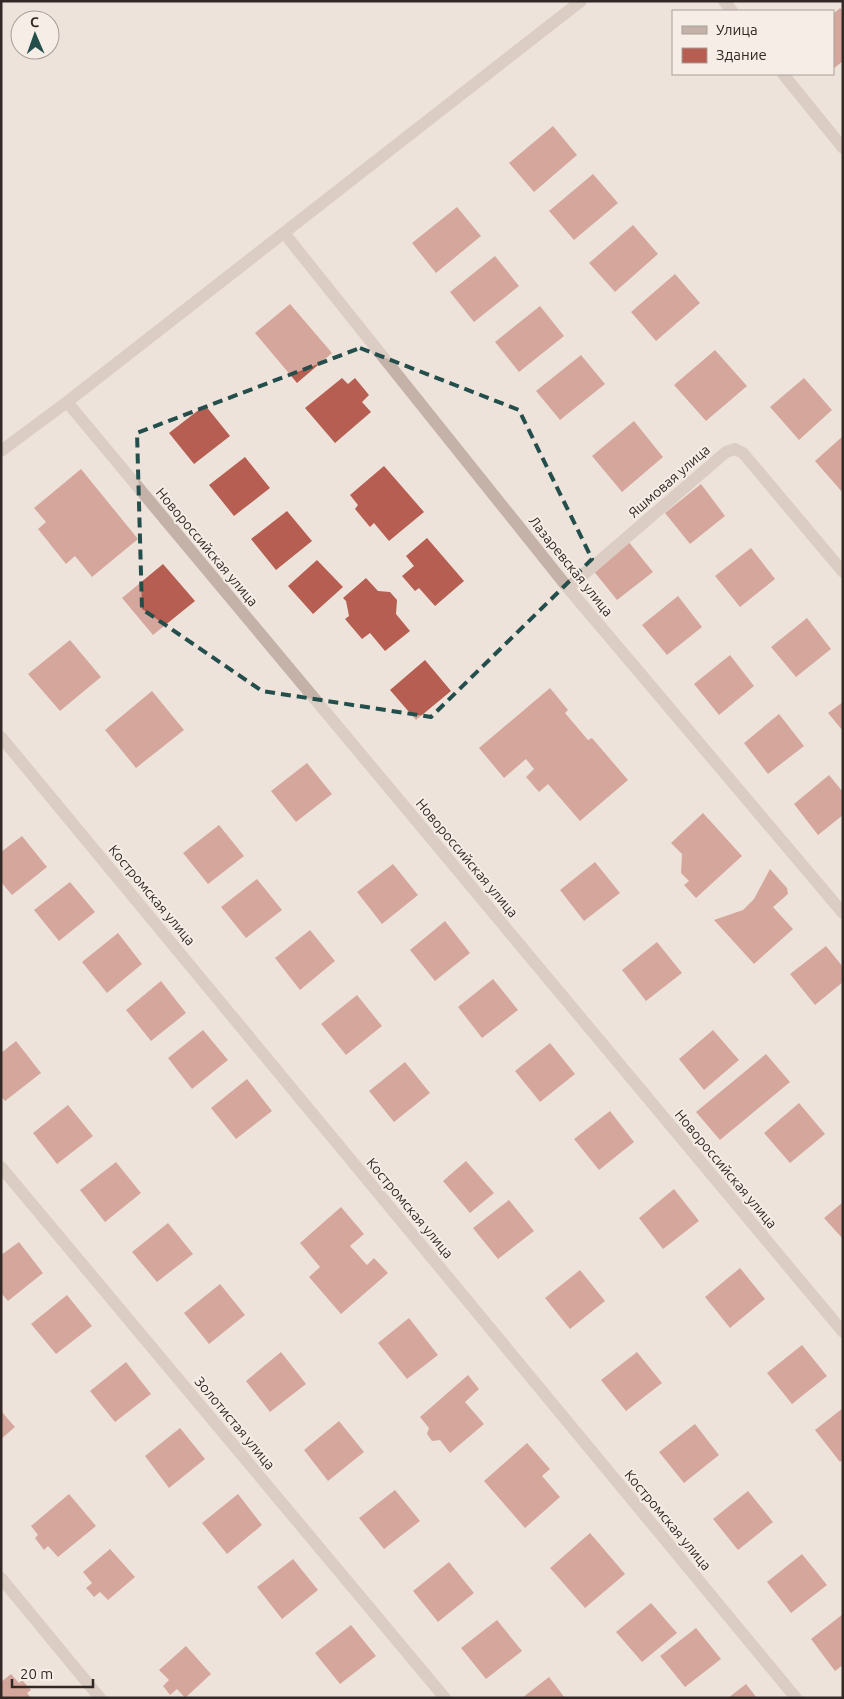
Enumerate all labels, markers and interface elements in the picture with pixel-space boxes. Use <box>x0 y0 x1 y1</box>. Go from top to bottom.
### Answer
north arrow <box>10 10 60 60</box>
legend <box>672 10 834 75</box>
text: С <box>30 14 39 30</box>
text: Улица <box>716 21 758 38</box>
text: Здание <box>716 46 767 63</box>
street label: Яшмовая улица <box>625 441 713 521</box>
street label: Новороссийская улица <box>153 484 261 610</box>
street label: Лазаревская улица <box>526 513 616 619</box>
street label: Новороссийская улица <box>413 795 521 921</box>
street label: Костромская улица <box>105 842 199 948</box>
street label: Новороссийская улица <box>672 1106 780 1232</box>
street label: Костромская улица <box>363 1155 457 1261</box>
street label: Золотистая улица <box>192 1373 278 1473</box>
street label: Костромская улица <box>621 1467 715 1573</box>
scale bar <box>12 1656 94 1688</box>
text: 20 m <box>20 1665 53 1682</box>

